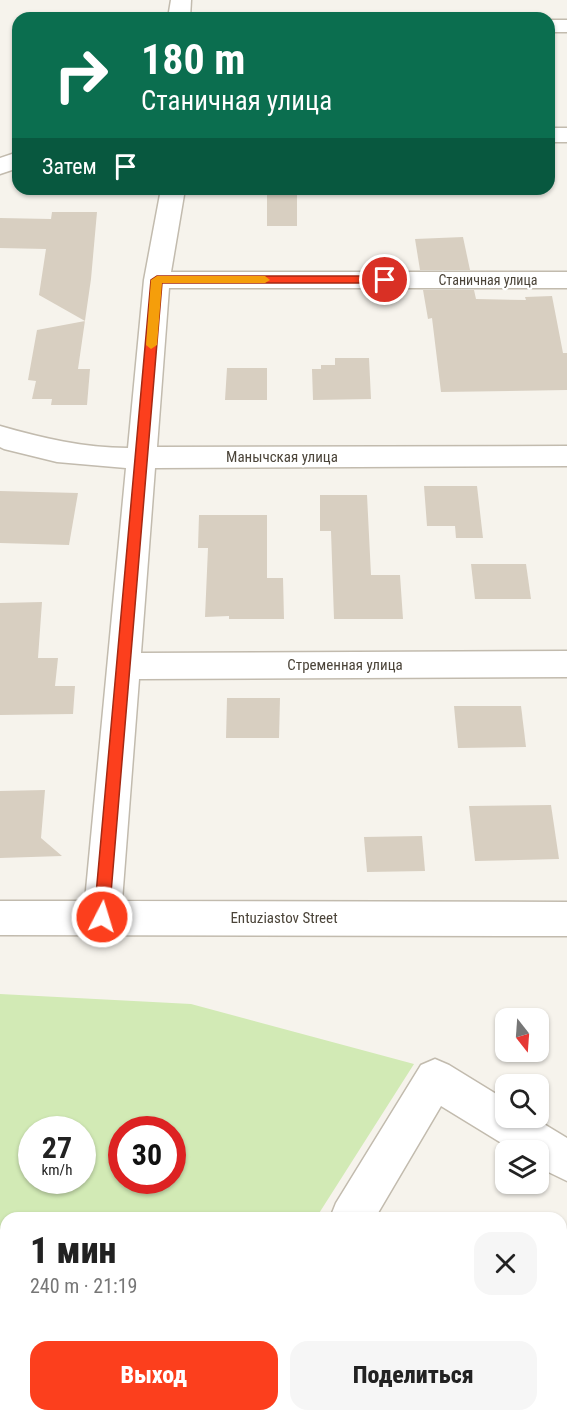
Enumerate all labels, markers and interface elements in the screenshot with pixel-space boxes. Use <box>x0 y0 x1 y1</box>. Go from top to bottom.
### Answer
text: 180 m <box>141 35 246 84</box>
icon: right <box>42 36 120 114</box>
text: Станичная улица <box>141 85 332 117</box>
icon: arrive <box>109 150 142 183</box>
text: Затем <box>42 154 97 179</box>
pin <box>359 254 410 305</box>
icon: arrive <box>368 263 401 296</box>
street label: Станичная улица <box>438 272 538 288</box>
street label: Манычская улица <box>226 448 338 466</box>
street label: Стременная улица <box>287 656 403 674</box>
position arrow <box>70 885 134 949</box>
street label: Entuziastov Street <box>230 909 338 927</box>
north arrow <box>495 1008 549 1062</box>
map controls <box>495 1008 549 1194</box>
button: search <box>495 1074 549 1128</box>
speed limit sign: 30 <box>108 1116 186 1194</box>
text: 27 <box>42 1130 72 1165</box>
button: layers <box>495 1140 549 1194</box>
text: km/h <box>42 1161 72 1179</box>
text: 1 мин <box>30 1230 116 1272</box>
button: close <box>474 1232 537 1295</box>
text: 240 m · 21:19 <box>30 1274 137 1298</box>
button: Выход <box>30 1341 278 1410</box>
button: Поделиться <box>290 1341 537 1410</box>

